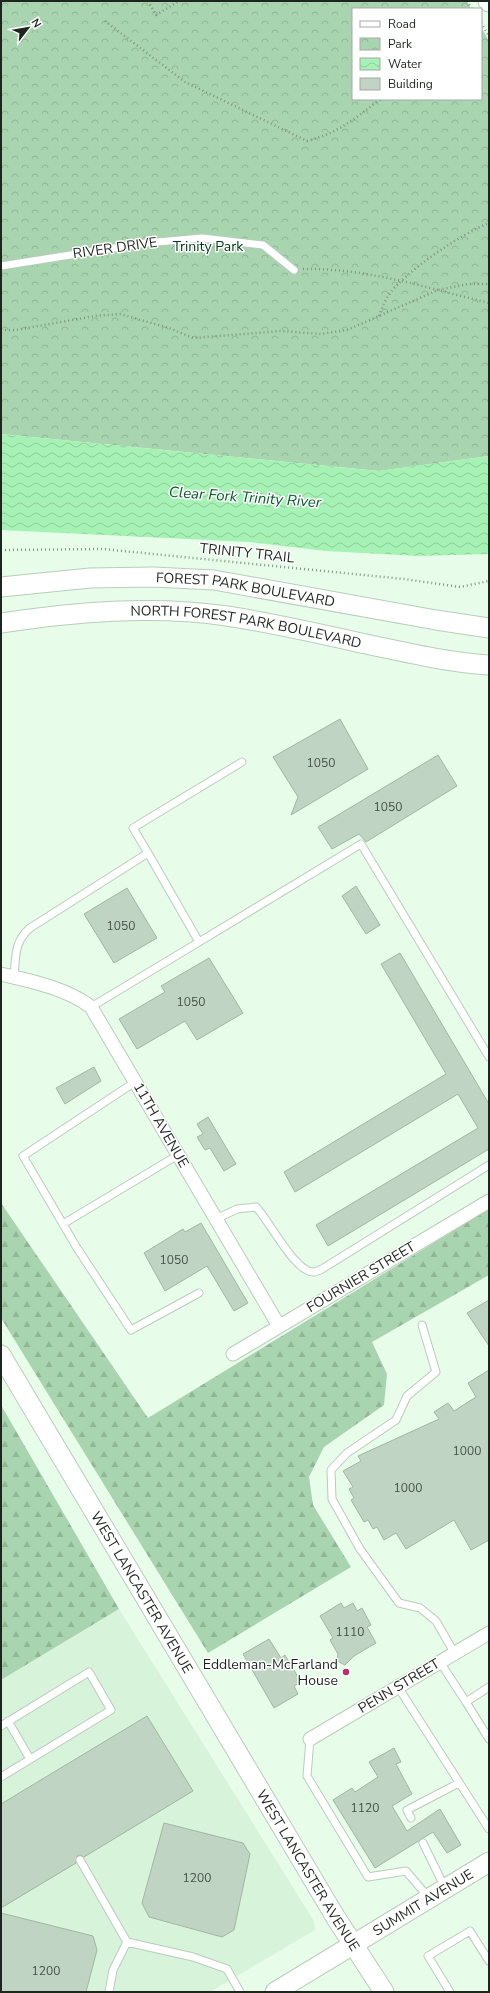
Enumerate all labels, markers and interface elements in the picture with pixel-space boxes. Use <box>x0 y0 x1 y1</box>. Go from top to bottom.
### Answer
north arrow <box>8 8 48 48</box>
legend <box>352 8 482 100</box>
text: N <box>28 16 45 30</box>
text: Road <box>388 16 416 32</box>
text: Park <box>388 36 413 52</box>
text: Water <box>388 56 422 72</box>
text: Building <box>388 76 433 92</box>
street label: RIVER DRIVE <box>72 233 158 263</box>
park label: Trinity Park <box>173 237 244 256</box>
water label: Clear Fork Trinity River <box>168 482 323 512</box>
street label: TRINITY TRAIL <box>199 539 296 567</box>
street label: FOREST PARK BOULEVARD <box>156 568 337 611</box>
street label: NORTH FOREST PARK BOULEVARD <box>130 601 363 652</box>
house number: 1050 <box>307 755 335 771</box>
house number: 1050 <box>374 799 402 815</box>
house number: 1050 <box>107 918 135 934</box>
house number: 1050 <box>177 994 205 1010</box>
street label: 11TH AVENUE <box>129 1079 193 1171</box>
street label: FOURNIER STREET <box>303 1237 419 1317</box>
house number: 1050 <box>160 1252 188 1268</box>
house number: 1000 <box>453 1443 481 1459</box>
house number: 1000 <box>394 1480 422 1496</box>
street label: WEST LANCASTER AVENUE <box>87 1508 198 1677</box>
house number: 1110 <box>336 1624 364 1640</box>
street label: PENN STREET <box>355 1654 444 1718</box>
place label: Eddleman-McFarland House <box>203 1655 338 1690</box>
marker: Eddleman-McFarland House <box>341 1667 351 1677</box>
street label: WEST LANCASTER AVENUE <box>252 1786 364 1955</box>
house number: 1120 <box>351 1800 379 1816</box>
street label: SUMMIT AVENUE <box>369 1864 477 1940</box>
house number: 1200 <box>183 1870 211 1886</box>
house number: 1200 <box>32 1963 60 1979</box>

